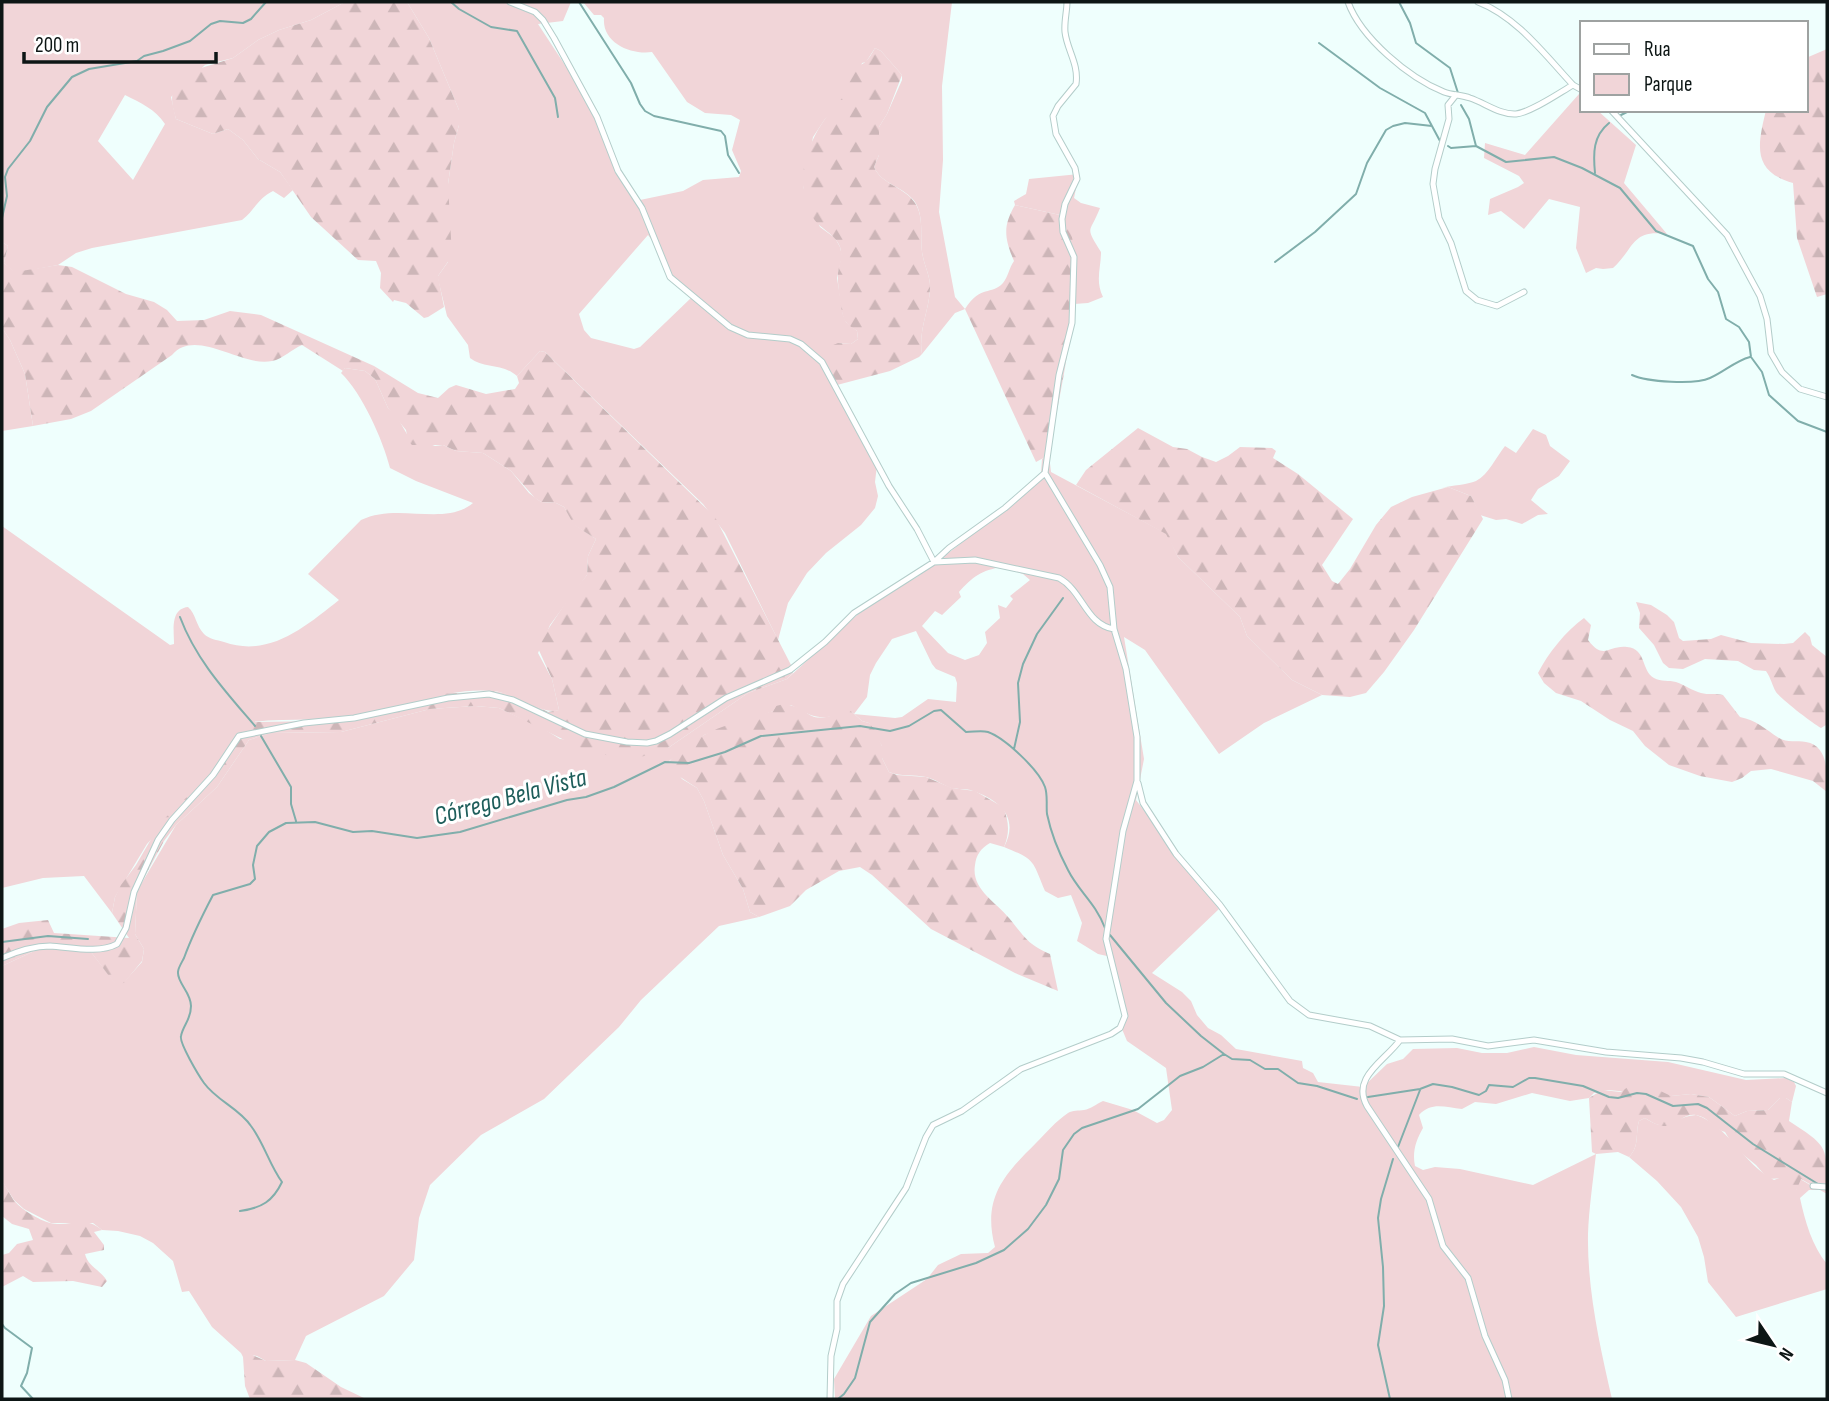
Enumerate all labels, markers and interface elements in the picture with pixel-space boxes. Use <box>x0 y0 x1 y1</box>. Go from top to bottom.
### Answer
scale bar <box>24 21 217 65</box>
legend <box>1580 21 1808 112</box>
text: 200 m <box>35 33 79 58</box>
text: Rua <box>1644 37 1671 62</box>
text: Parque <box>1644 72 1692 97</box>
water label: Córrego Bela Vista <box>431 762 590 833</box>
north arrow <box>1738 1310 1808 1380</box>
text: N <box>1773 1343 1798 1365</box>

